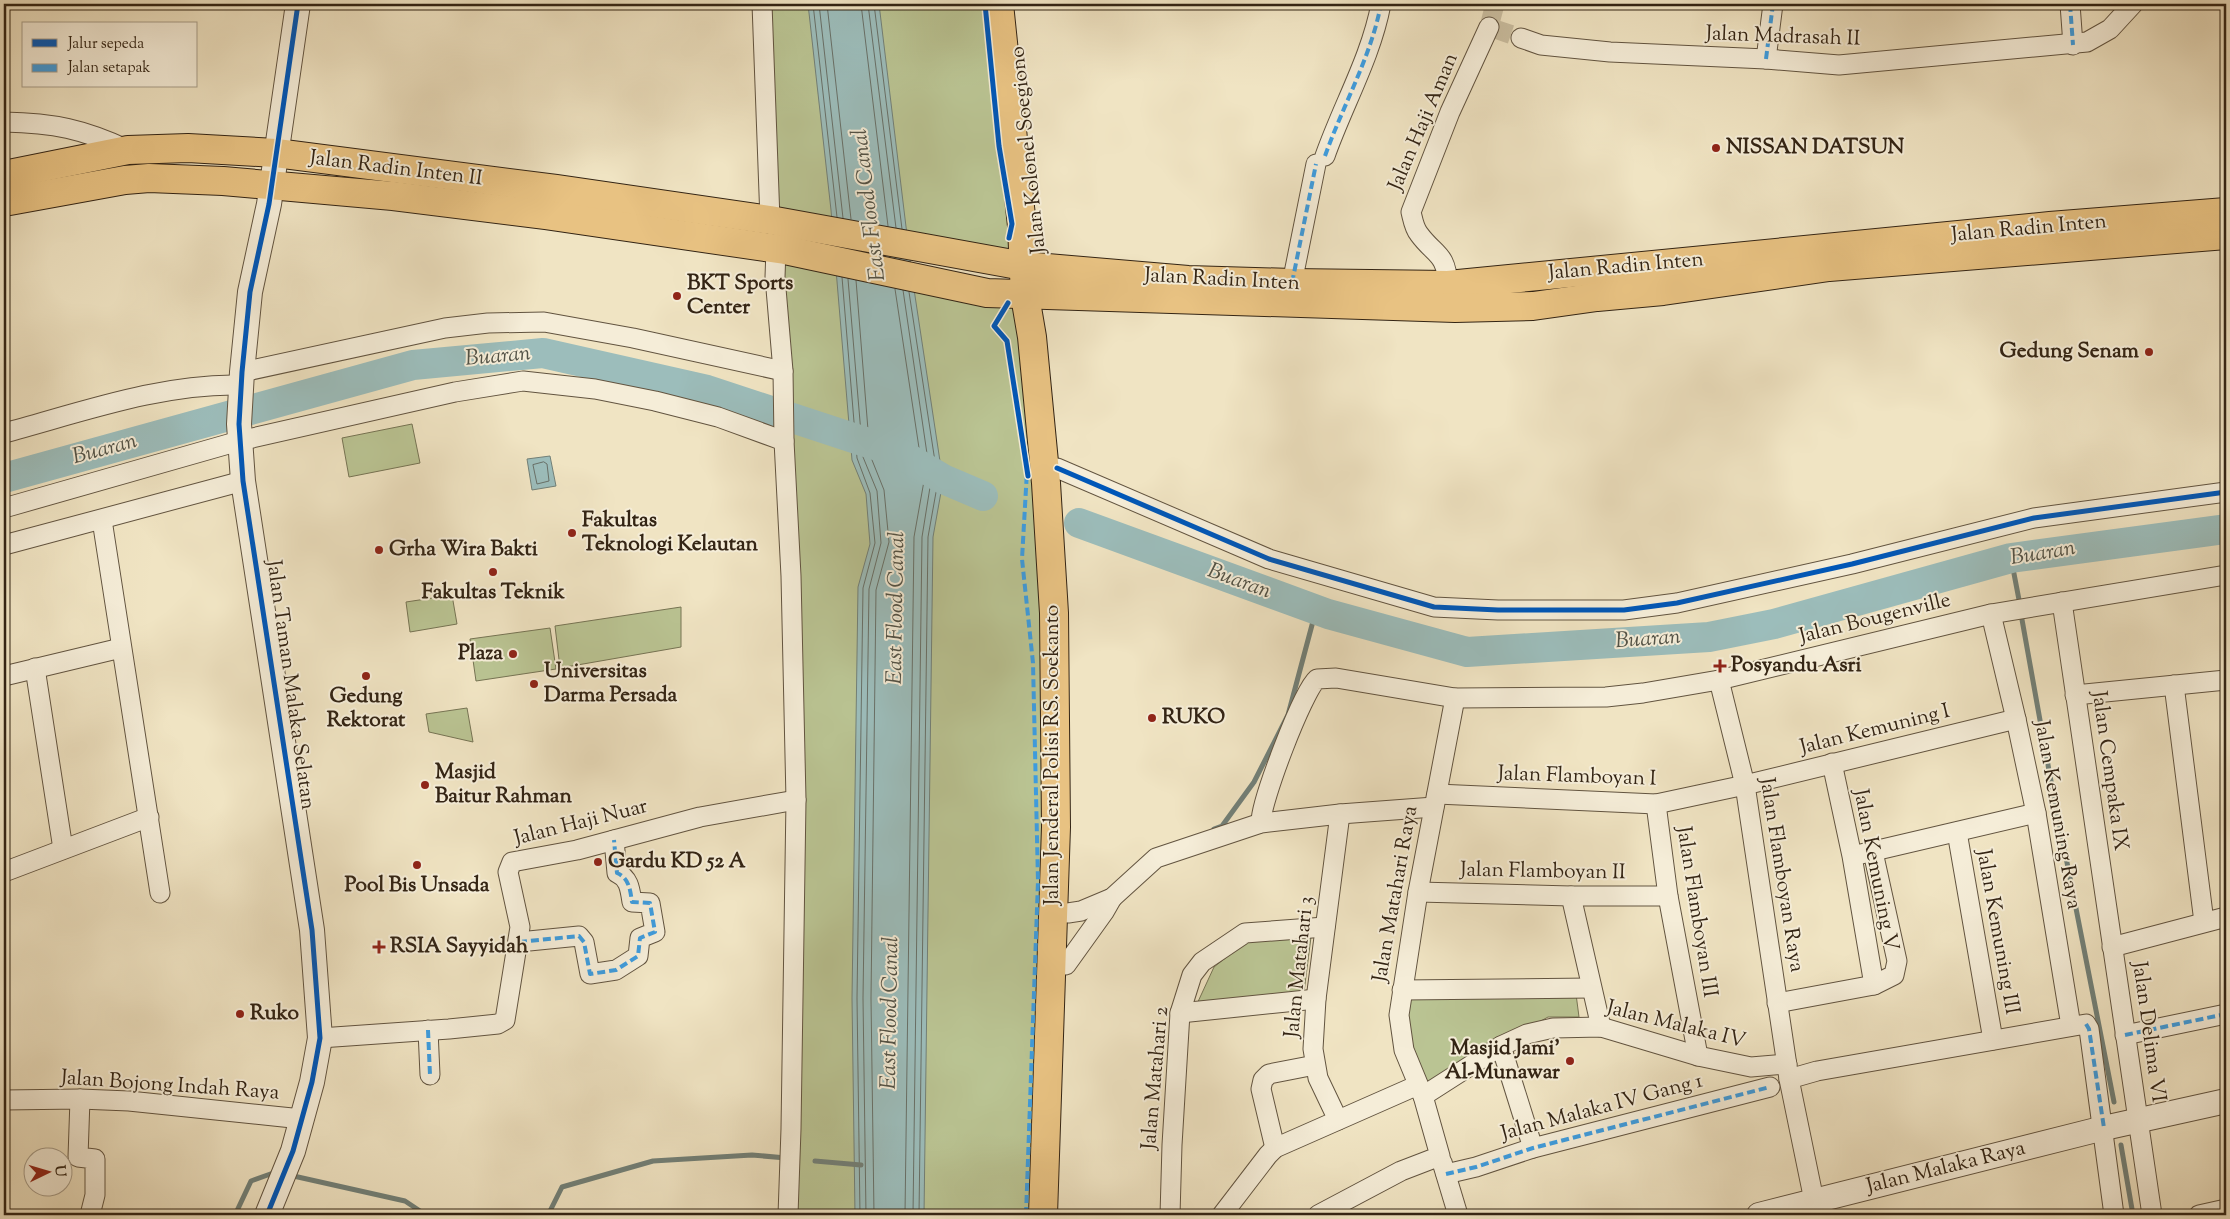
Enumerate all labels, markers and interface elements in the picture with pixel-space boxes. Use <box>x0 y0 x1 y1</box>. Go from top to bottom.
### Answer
street label: Jalan Madrasah II <box>1704 19 1861 55</box>
legend <box>22 22 198 88</box>
text: Jalur sepeda <box>67 34 144 55</box>
street label: Jalan Kolonel Soegiono <box>1003 45 1055 256</box>
street label: Jalan Haji Aman <box>1381 48 1467 196</box>
text: Jalan setapak <box>67 58 151 79</box>
water label: East Flood Canal <box>845 127 895 283</box>
place label: NISSAN DATSUN <box>1726 133 1905 163</box>
marker: NISSAN DATSUN <box>1710 142 1722 154</box>
street label: Jalan Radin Inten II <box>307 143 484 195</box>
street label: Jalan Radin Inten <box>1949 207 2108 251</box>
street label: Jalan Radin Inten <box>1546 245 1705 289</box>
street label: Jalan Radin Inten <box>1142 261 1301 299</box>
place label: BKT Sports Center <box>687 269 793 323</box>
marker: BKT Sports Center <box>671 290 683 302</box>
place label: Gedung Senam <box>2000 337 2140 367</box>
water label: Buaran <box>464 338 532 376</box>
marker: Gedung Senam <box>2143 346 2155 358</box>
water label: Buaran <box>69 426 141 474</box>
place label: Fakultas Teknologi Kelautan <box>582 506 759 560</box>
marker: Fakultas Teknologi Kelautan <box>566 527 578 539</box>
water label: East Flood Canal <box>880 531 914 685</box>
water label: Buaran <box>2008 533 2078 575</box>
place label: Grha Wira Bakti <box>389 535 538 565</box>
marker: Grha Wira Bakti <box>373 544 385 556</box>
water label: Buaran <box>1203 556 1276 608</box>
street label: Jalan Taman Malaka Selatan <box>257 557 322 812</box>
marker: Fakultas Teknik <box>487 566 499 578</box>
place label: Fakultas Teknik <box>421 578 565 608</box>
street label: Jalan Bougenville <box>1795 586 1954 653</box>
street label: Jalan Jenderal Polisi RS. Soekanto <box>1038 605 1068 906</box>
water label: Buaran <box>1614 622 1682 658</box>
place label: Plaza <box>458 639 503 669</box>
marker: Plaza <box>507 648 519 660</box>
place label: Posyandu Asri <box>1731 651 1861 681</box>
place label: Universitas Darma Persada <box>544 657 678 711</box>
marker: Posyandu Asri <box>1713 659 1727 673</box>
marker: Gedung Rektorat <box>360 670 372 682</box>
marker: Universitas Darma Persada <box>528 678 540 690</box>
place label: Gedung Rektorat <box>327 682 406 736</box>
street label: Jalan Cempaka IX <box>2083 688 2135 853</box>
street label: Jalan Kemuning I <box>1796 697 1953 763</box>
place label: RUKO <box>1162 703 1225 733</box>
marker: RUKO <box>1146 712 1158 724</box>
street label: Jalan Kemuning Raya <box>2025 717 2088 912</box>
place label: Masjid Baitur Rahman <box>435 758 573 812</box>
street label: Jalan Flamboyan I <box>1496 759 1657 795</box>
street label: Jalan Flamboyan Raya <box>1751 775 1811 975</box>
marker: Masjid Baitur Rahman <box>419 779 431 791</box>
street label: Jalan Kemuning V <box>1844 786 1905 953</box>
street label: Jalan Haji Nuar <box>510 792 651 854</box>
street label: Jalan Matahari Raya <box>1366 803 1426 985</box>
street label: Jalan Flamboyan III <box>1668 823 1724 1000</box>
street label: Jalan Kemuning III <box>1968 846 2026 1017</box>
place label: Gardu KD 52 A <box>608 847 746 877</box>
marker: Gardu KD 52 A <box>592 856 604 868</box>
street label: Jalan Flamboyan II <box>1459 856 1626 888</box>
marker: Pool Bis Unsada <box>411 859 423 871</box>
place label: Pool Bis Unsada <box>345 871 490 901</box>
street label: Jalan Matahari 3 <box>1278 895 1322 1040</box>
place label: RSIA Sayyidah <box>390 932 529 962</box>
water label: East Flood Canal <box>874 936 908 1090</box>
marker: RSIA Sayyidah <box>372 940 386 954</box>
street label: Jalan Delima VI <box>2123 959 2173 1104</box>
street label: Jalan Malaka IV <box>1602 993 1749 1057</box>
place label: Ruko <box>250 999 300 1029</box>
street label: Jalan Matahari 2 <box>1135 1005 1177 1152</box>
marker: Ruko <box>234 1008 246 1020</box>
place label: Masjid Jami' Al-Munawar <box>1445 1034 1560 1088</box>
marker: Masjid Jami' Al-Munawar <box>1564 1055 1576 1067</box>
street label: Jalan Bojong Indah Raya <box>59 1063 281 1109</box>
street label: Jalan Malaka IV Gang 1 <box>1497 1067 1706 1150</box>
street label: Jalan Malaka Raya <box>1862 1134 2029 1203</box>
north arrow <box>22 1146 72 1196</box>
text: U <box>48 1164 69 1178</box>

